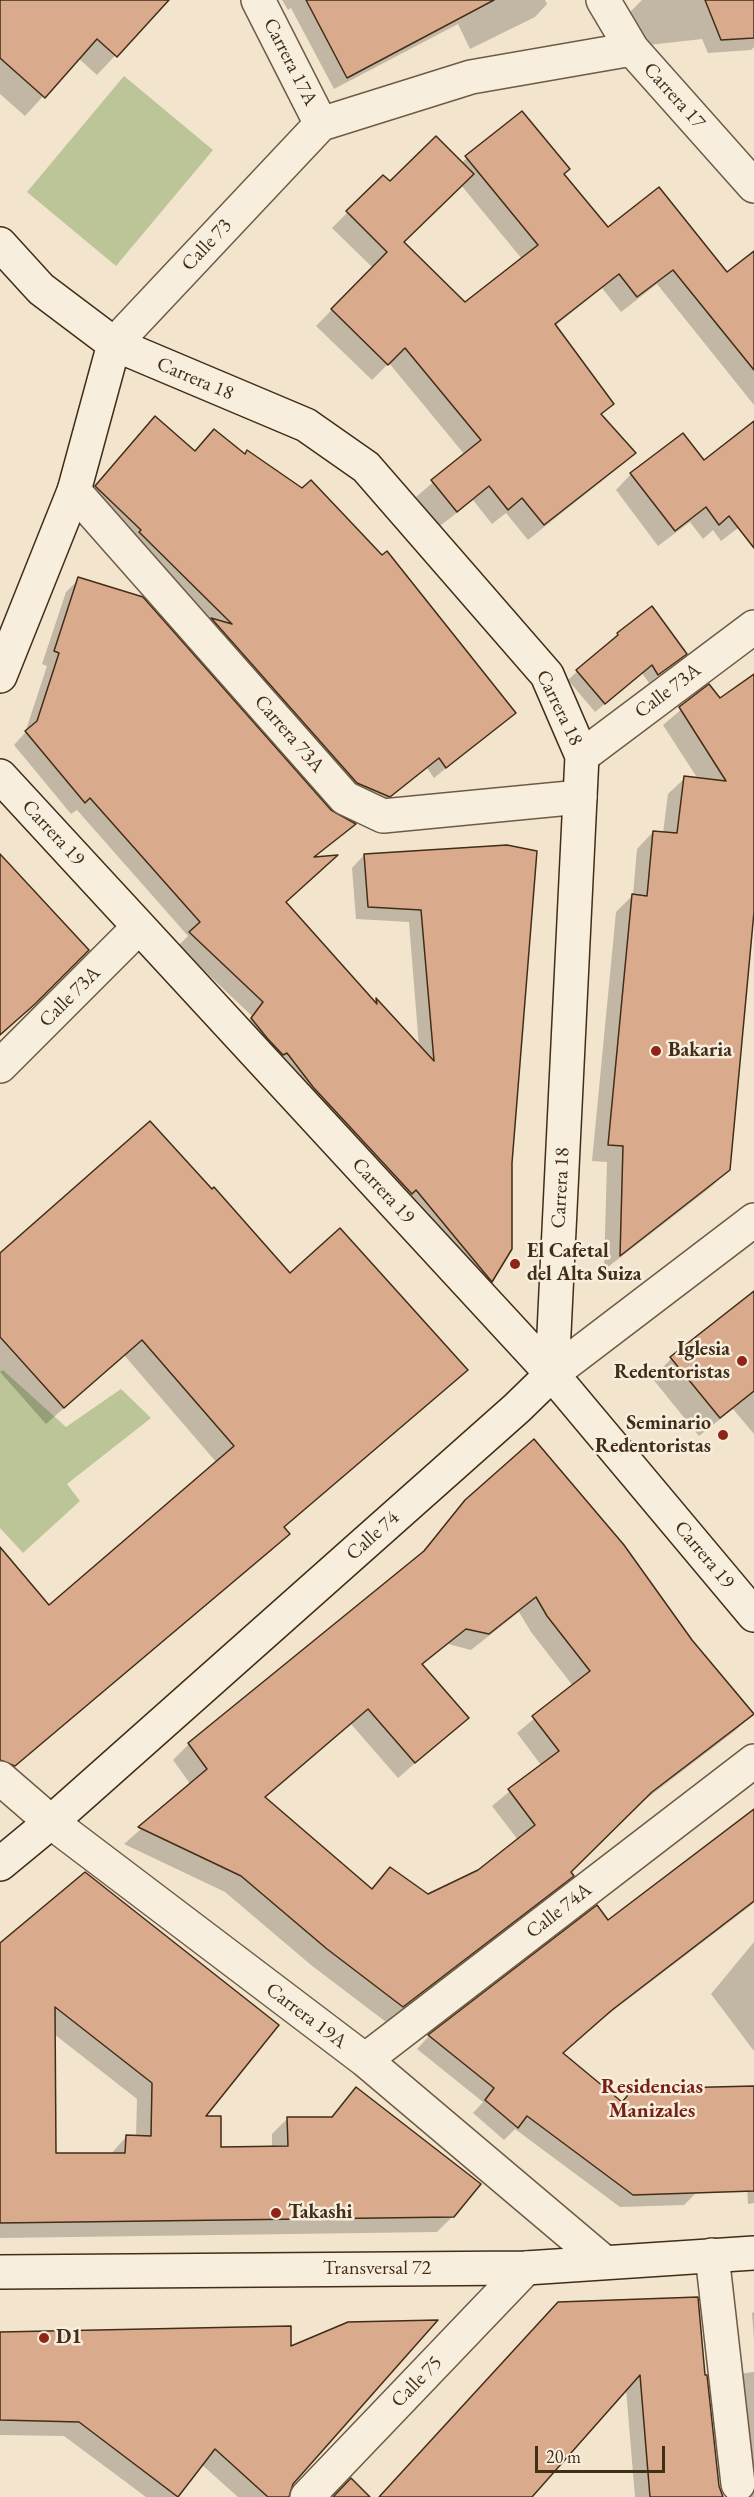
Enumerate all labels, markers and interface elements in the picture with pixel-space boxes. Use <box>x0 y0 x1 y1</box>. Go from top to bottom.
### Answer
street label: Carrera 17A <box>258 14 322 110</box>
street label: Carrera 17 <box>638 58 710 134</box>
street label: Calle 73 <box>177 214 237 276</box>
street label: Carrera 18 <box>153 352 237 406</box>
street label: Calle 73A <box>630 658 706 724</box>
street label: Carrera 18 <box>530 666 588 750</box>
street label: Carrera 73A <box>249 690 329 778</box>
street label: Carrera 19 <box>17 795 89 871</box>
street label: Calle 73A <box>34 961 106 1033</box>
place label: Bakaria <box>668 1039 732 1063</box>
marker: Bakaria <box>649 1044 663 1058</box>
street label: Carrera 18 <box>547 1147 575 1229</box>
street label: Carrera 19 <box>347 1153 419 1229</box>
place label: El Cafetal del Alta Suiza <box>527 1240 642 1287</box>
marker: El Cafetal del Alta Suiza <box>508 1257 522 1271</box>
place label: Iglesia Redentoristas <box>614 1338 730 1385</box>
marker: Iglesia Redentoristas <box>735 1354 749 1368</box>
place label: Seminario Redentoristas <box>595 1412 711 1459</box>
marker: Seminario Redentoristas <box>716 1428 730 1442</box>
street label: Calle 74 <box>342 1506 404 1566</box>
street label: Carrera 19 <box>669 1516 739 1594</box>
street label: Calle 74A <box>521 1878 597 1944</box>
street label: Carrera 19A <box>261 1978 351 2054</box>
district label: Residencias Manizales <box>601 2074 703 2124</box>
place label: Takashi <box>288 2201 353 2225</box>
marker: Takashi <box>269 2206 283 2220</box>
street label: Transversal 72 <box>323 2257 431 2281</box>
place label: D1 <box>56 2326 82 2350</box>
marker: D1 <box>37 2331 51 2345</box>
street label: Calle 75 <box>387 2351 447 2413</box>
scale bar <box>538 2434 668 2472</box>
text: 20 m <box>546 2445 581 2468</box>

